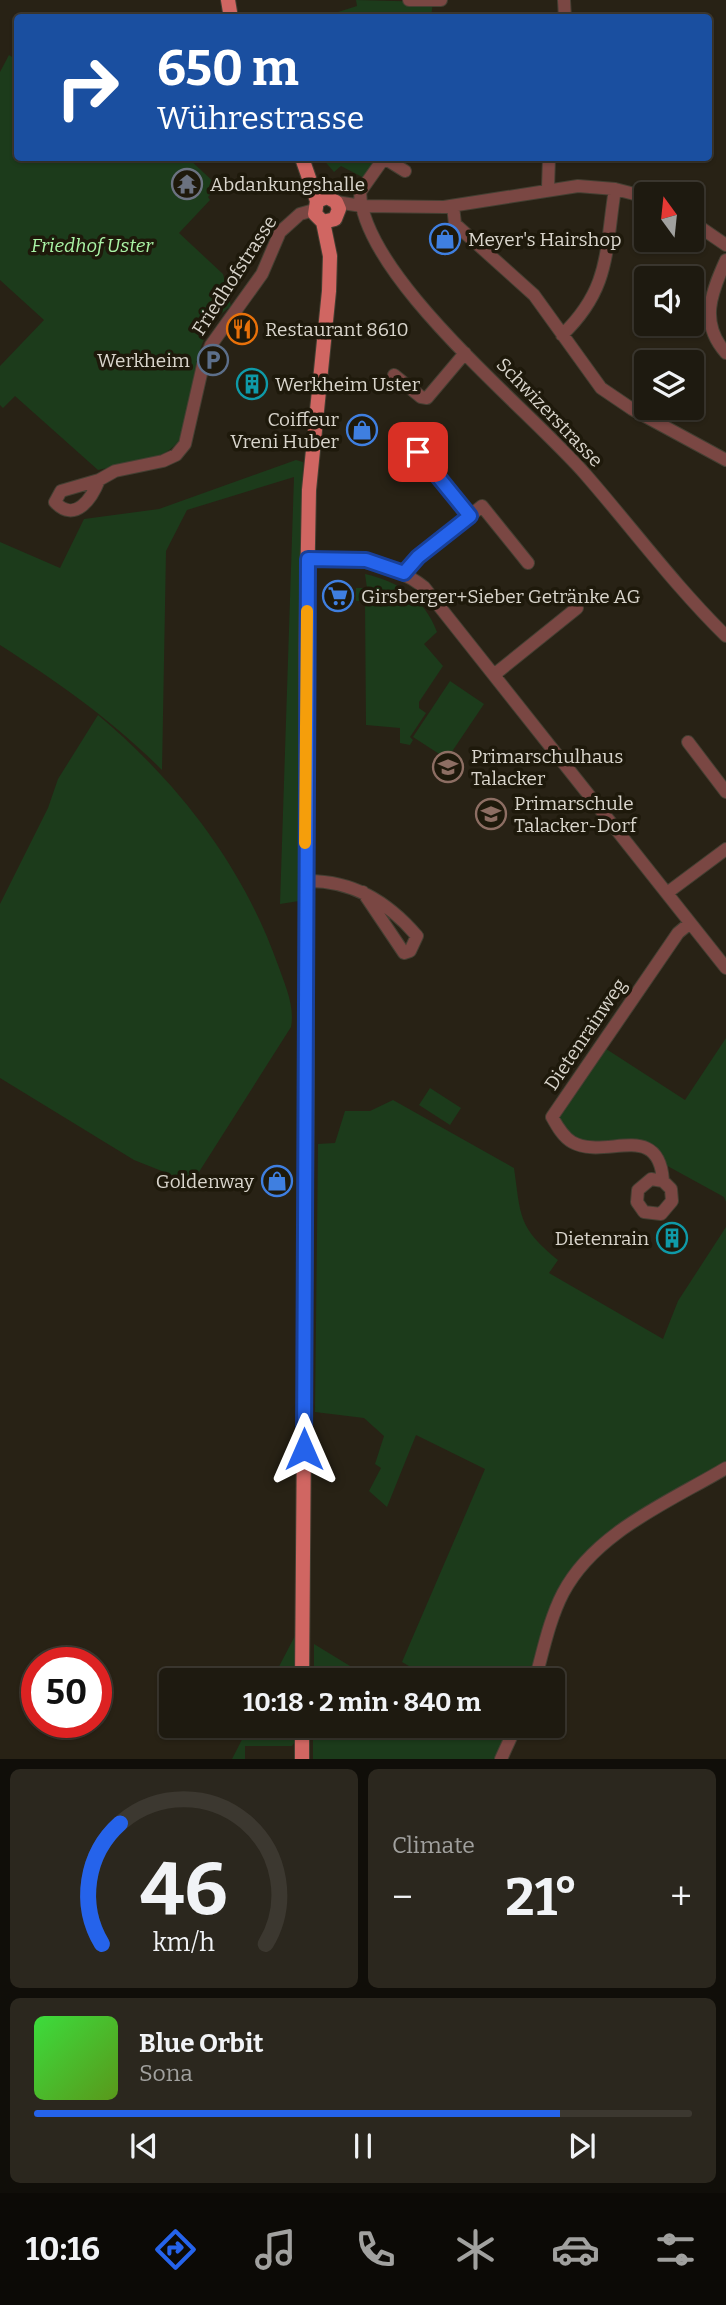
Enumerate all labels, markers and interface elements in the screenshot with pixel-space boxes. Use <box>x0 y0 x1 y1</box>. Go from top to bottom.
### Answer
text: 650 m <box>157 39 299 98</box>
icon: right <box>42 42 133 133</box>
text: Wührestrasse <box>157 99 364 137</box>
temple icon: Abdankungshalle <box>170 167 204 201</box>
place label: Abdankungshalle <box>210 173 365 196</box>
north arrow <box>634 182 704 252</box>
map controls <box>634 182 704 420</box>
street label: Friedhofstrasse <box>187 211 282 339</box>
shop icon: Meyer's Hairshop <box>428 222 462 256</box>
place label: Meyer's Hairshop <box>468 228 622 251</box>
park label: Friedhof Uster <box>31 234 154 257</box>
button: sound <box>634 266 704 336</box>
restaurant icon: Restaurant 8610 <box>225 312 259 346</box>
place label: Restaurant 8610 <box>265 318 409 341</box>
parking icon: Werkheim <box>196 343 230 377</box>
place label: Werkheim <box>97 349 190 372</box>
button: layers <box>634 350 704 420</box>
street label: Schwizerstrasse <box>492 353 608 472</box>
building icon: Werkheim Uster <box>235 367 269 401</box>
place label: Werkheim Uster <box>275 373 421 396</box>
place label: Coiffeur Vreni Huber <box>230 408 340 453</box>
shop icon: Coiffeur Vreni Huber <box>345 413 379 447</box>
pin <box>388 422 448 482</box>
icon: arrive <box>399 433 437 471</box>
supermarket icon: Girsberger+Sieber Getränke AG <box>321 579 355 613</box>
place label: Girsberger+Sieber Getränke AG <box>361 585 641 608</box>
place label: Primarschulhaus Talacker <box>471 745 623 790</box>
school or university icon: Primarschulhaus Talacker <box>431 750 465 784</box>
place label: Primarschule Talacker-Dorf <box>514 792 638 837</box>
school or university icon: Primarschule Talacker-Dorf <box>474 797 508 831</box>
street label: Dietenrainweg <box>540 974 631 1094</box>
shop icon: Goldenway <box>260 1164 294 1198</box>
place label: Goldenway <box>156 1170 255 1193</box>
building icon: Dietenrain <box>655 1221 689 1255</box>
place label: Dietenrain <box>555 1227 649 1250</box>
position arrow <box>267 1412 341 1486</box>
speed limit sign: 50 <box>21 1647 112 1738</box>
text: 10:18 · 2 min · 840 m <box>243 1687 481 1718</box>
text: Climate <box>392 1831 475 1859</box>
text: 46 <box>140 1847 228 1934</box>
text: 21° <box>505 1866 578 1929</box>
text: − <box>392 1874 413 1920</box>
text: + <box>670 1874 692 1920</box>
text: km/h <box>153 1928 215 1958</box>
text: Blue Orbit <box>139 2028 263 2059</box>
text: Sona <box>139 2059 193 2087</box>
icon: previous <box>125 2127 163 2165</box>
icon: pause <box>344 2127 382 2165</box>
icon: next <box>563 2127 601 2165</box>
icon: directions <box>151 2225 200 2274</box>
icon: music <box>251 2225 300 2274</box>
icon: phone <box>351 2225 400 2274</box>
icon: climate <box>451 2225 500 2274</box>
icon: car <box>551 2225 600 2274</box>
icon: filters <box>651 2225 700 2274</box>
text: 10:16 <box>26 2230 100 2268</box>

